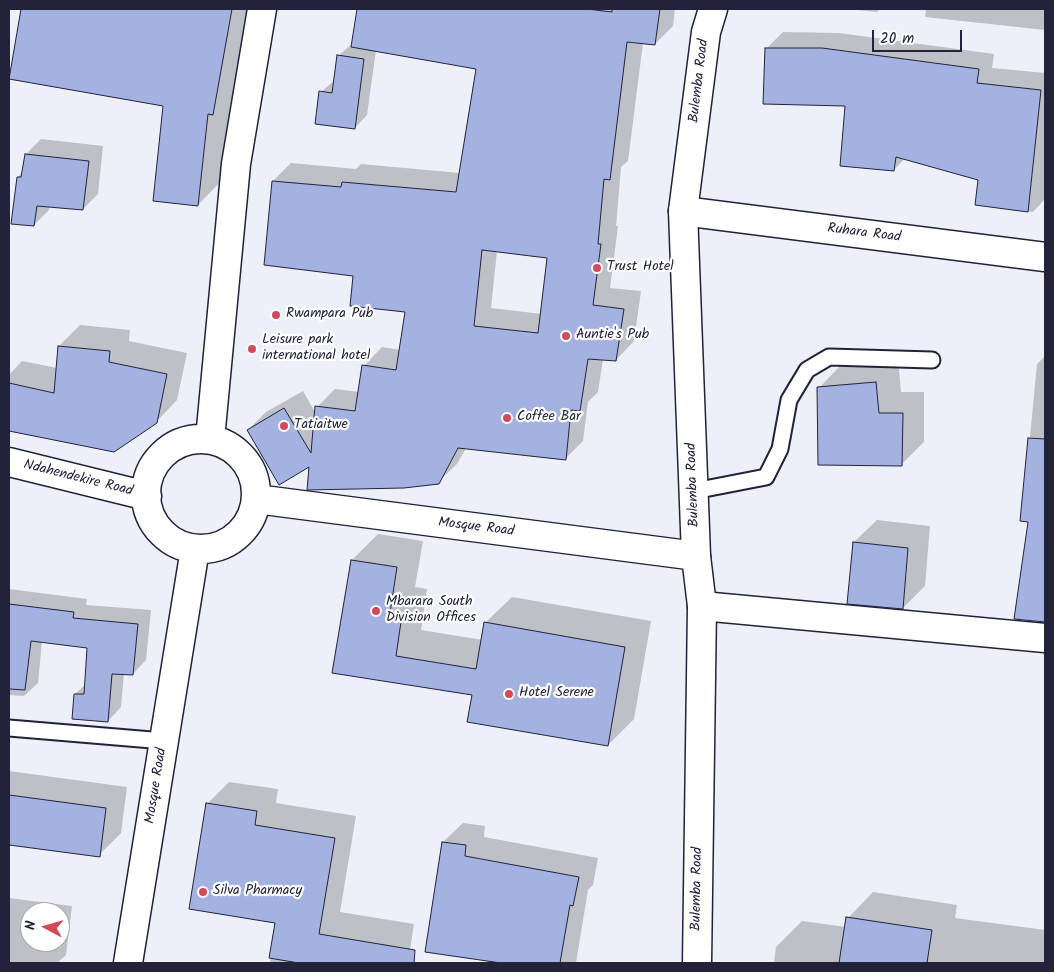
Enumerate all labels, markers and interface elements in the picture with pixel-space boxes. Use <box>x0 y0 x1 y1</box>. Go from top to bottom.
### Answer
scale bar <box>874 20 964 52</box>
text: 20 m <box>880 27 914 51</box>
street label: Bulemba Road <box>687 38 713 124</box>
street label: Ruhara Road <box>826 221 902 247</box>
place label: Trust Hotel <box>607 260 674 276</box>
marker: Trust Hotel <box>591 262 603 274</box>
place label: Rwampara Pub <box>286 307 373 323</box>
marker: Rwampara Pub <box>270 309 282 321</box>
place label: Auntie's Pub <box>576 328 649 344</box>
marker: Auntie's Pub <box>560 330 572 342</box>
place label: Leisure park international hotel <box>262 333 370 366</box>
marker: Leisure park international hotel <box>246 343 258 355</box>
place label: Coffee Bar <box>517 410 581 426</box>
marker: Coffee Bar <box>501 412 513 424</box>
place label: Tatiaitwe <box>294 418 348 434</box>
marker: Tatiaitwe <box>278 420 290 432</box>
street label: Bulemba Road <box>684 443 704 527</box>
street label: Ndahendekire Road <box>22 457 134 501</box>
street label: Mosque Road <box>437 515 515 541</box>
place label: Mbarara South Division Offices <box>386 595 476 628</box>
marker: Mbarara South Division Offices <box>370 605 382 617</box>
place label: Hotel Serene <box>519 686 594 702</box>
marker: Hotel Serene <box>503 688 515 700</box>
street label: Mosque Road <box>143 747 171 825</box>
street label: Bulemba Road <box>689 847 707 931</box>
place label: Silva Pharmacy <box>213 884 302 900</box>
marker: Silva Pharmacy <box>197 886 209 898</box>
north arrow <box>20 902 70 952</box>
text: N <box>20 920 42 931</box>

